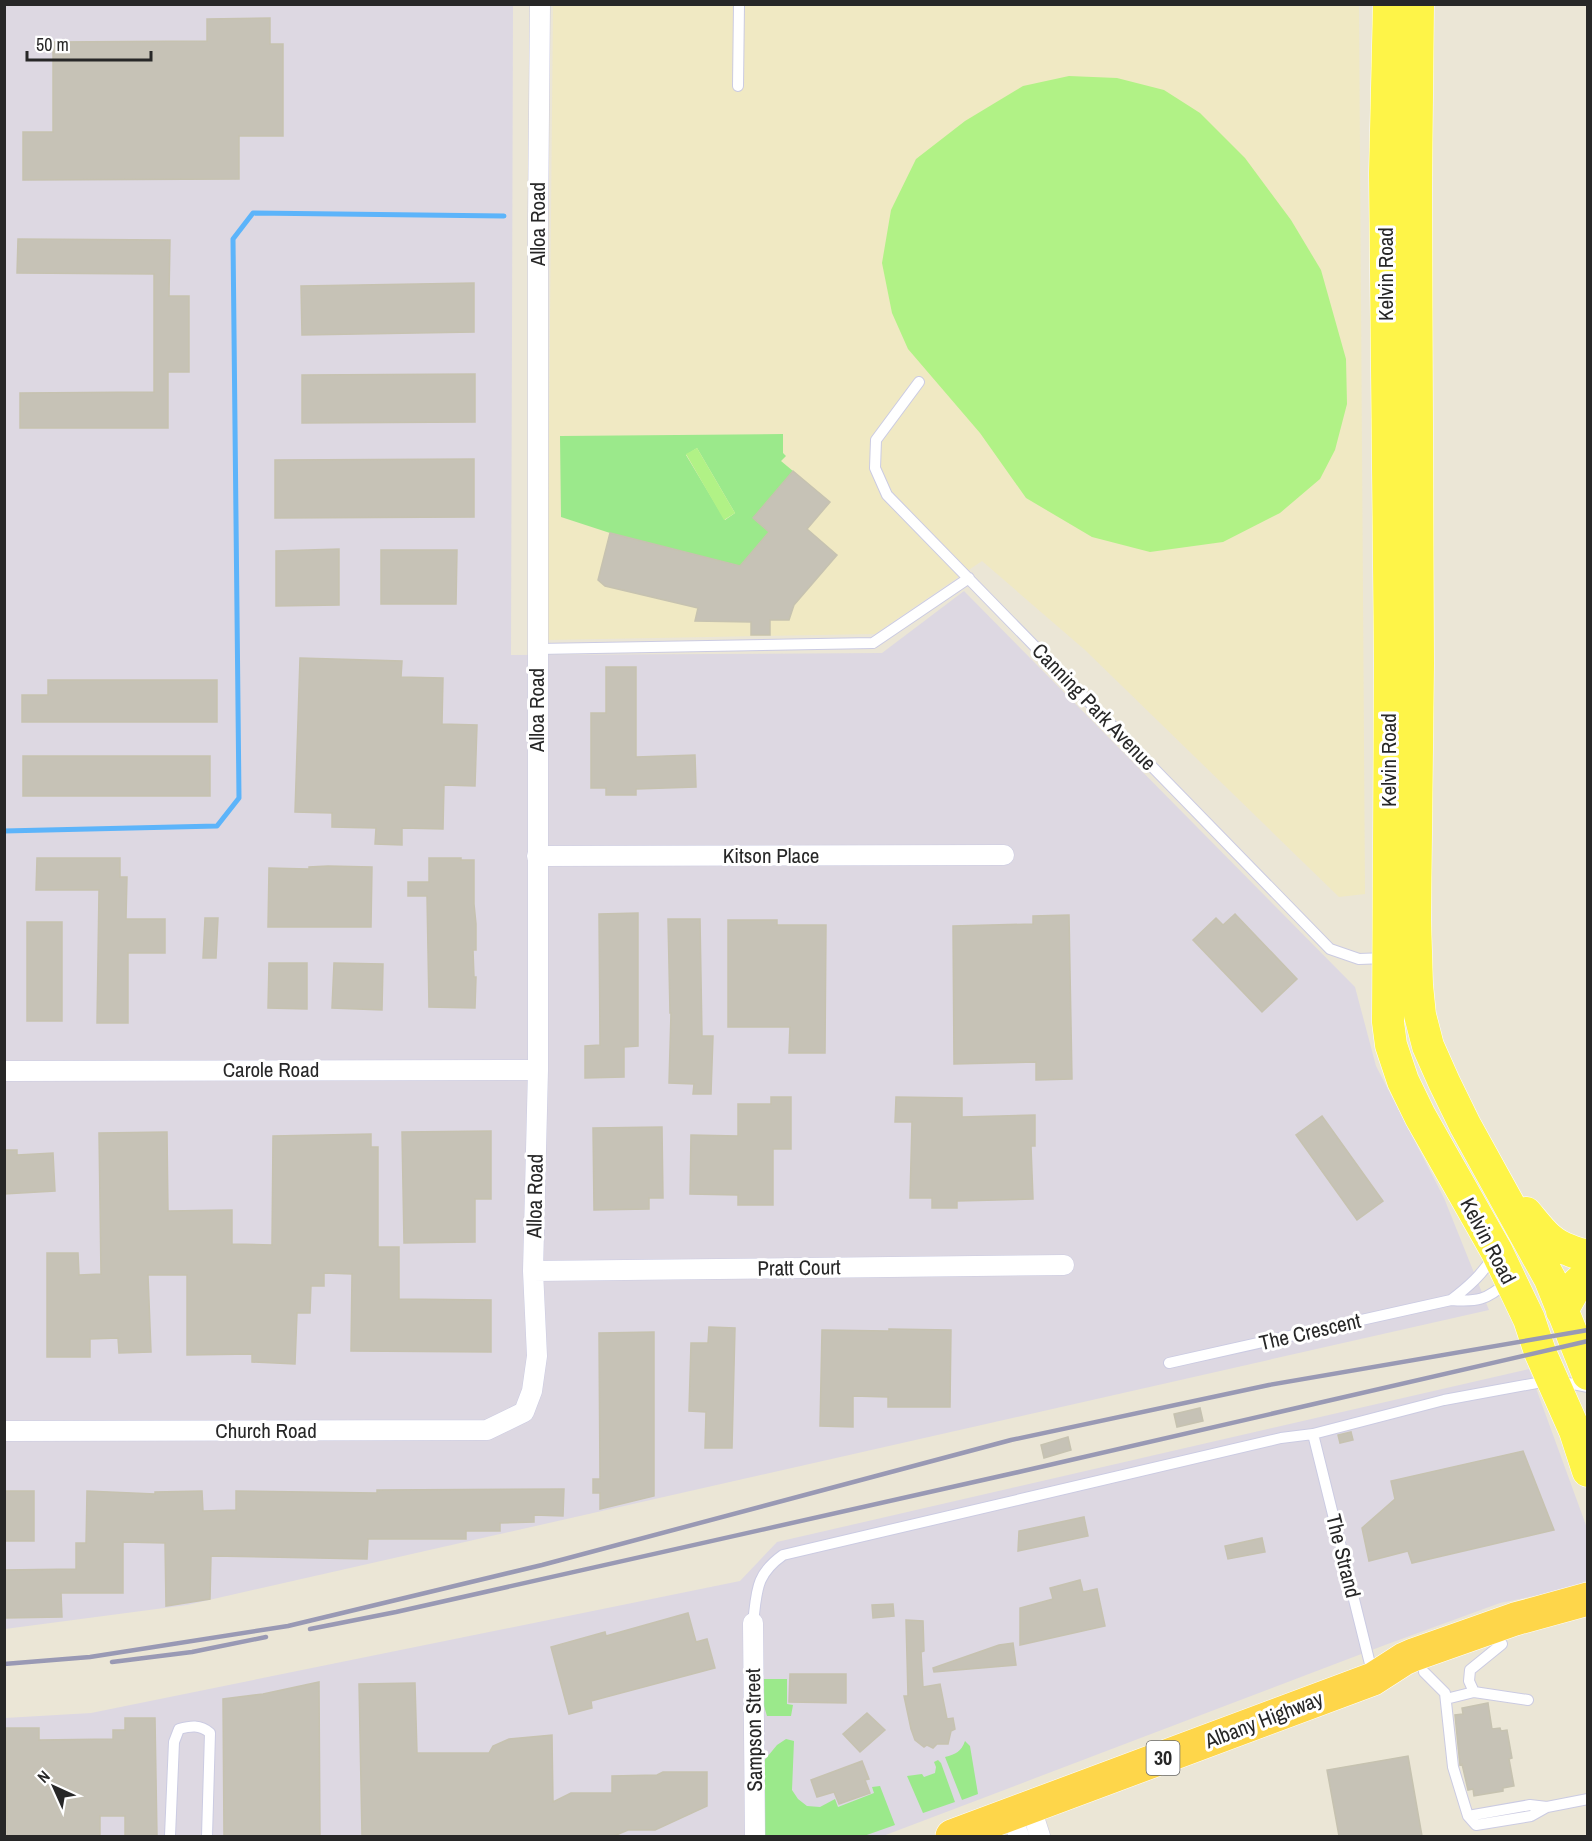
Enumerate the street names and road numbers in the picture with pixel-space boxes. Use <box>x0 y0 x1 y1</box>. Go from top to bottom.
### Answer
street label: Alloa Road <box>523 182 552 267</box>
street label: Kelvin Road <box>1371 227 1400 321</box>
street label: Canning Park Avenue <box>1026 636 1163 777</box>
street label: Alloa Road <box>522 668 551 753</box>
street label: Kelvin Road <box>1374 713 1403 807</box>
street label: Kitson Place <box>723 841 819 870</box>
street label: Carole Road <box>223 1055 319 1084</box>
street label: Alloa Road <box>519 1154 550 1239</box>
street label: Kelvin Road <box>1454 1193 1523 1289</box>
street label: Pratt Court <box>757 1252 841 1283</box>
street label: The Crescent <box>1256 1306 1364 1357</box>
street label: Church Road <box>215 1416 317 1445</box>
street label: The Strand <box>1319 1511 1368 1601</box>
street label: Sampson Street <box>738 1668 769 1792</box>
street label: Albany Highway <box>1200 1684 1327 1756</box>
road number: 30 <box>1146 1741 1180 1775</box>

